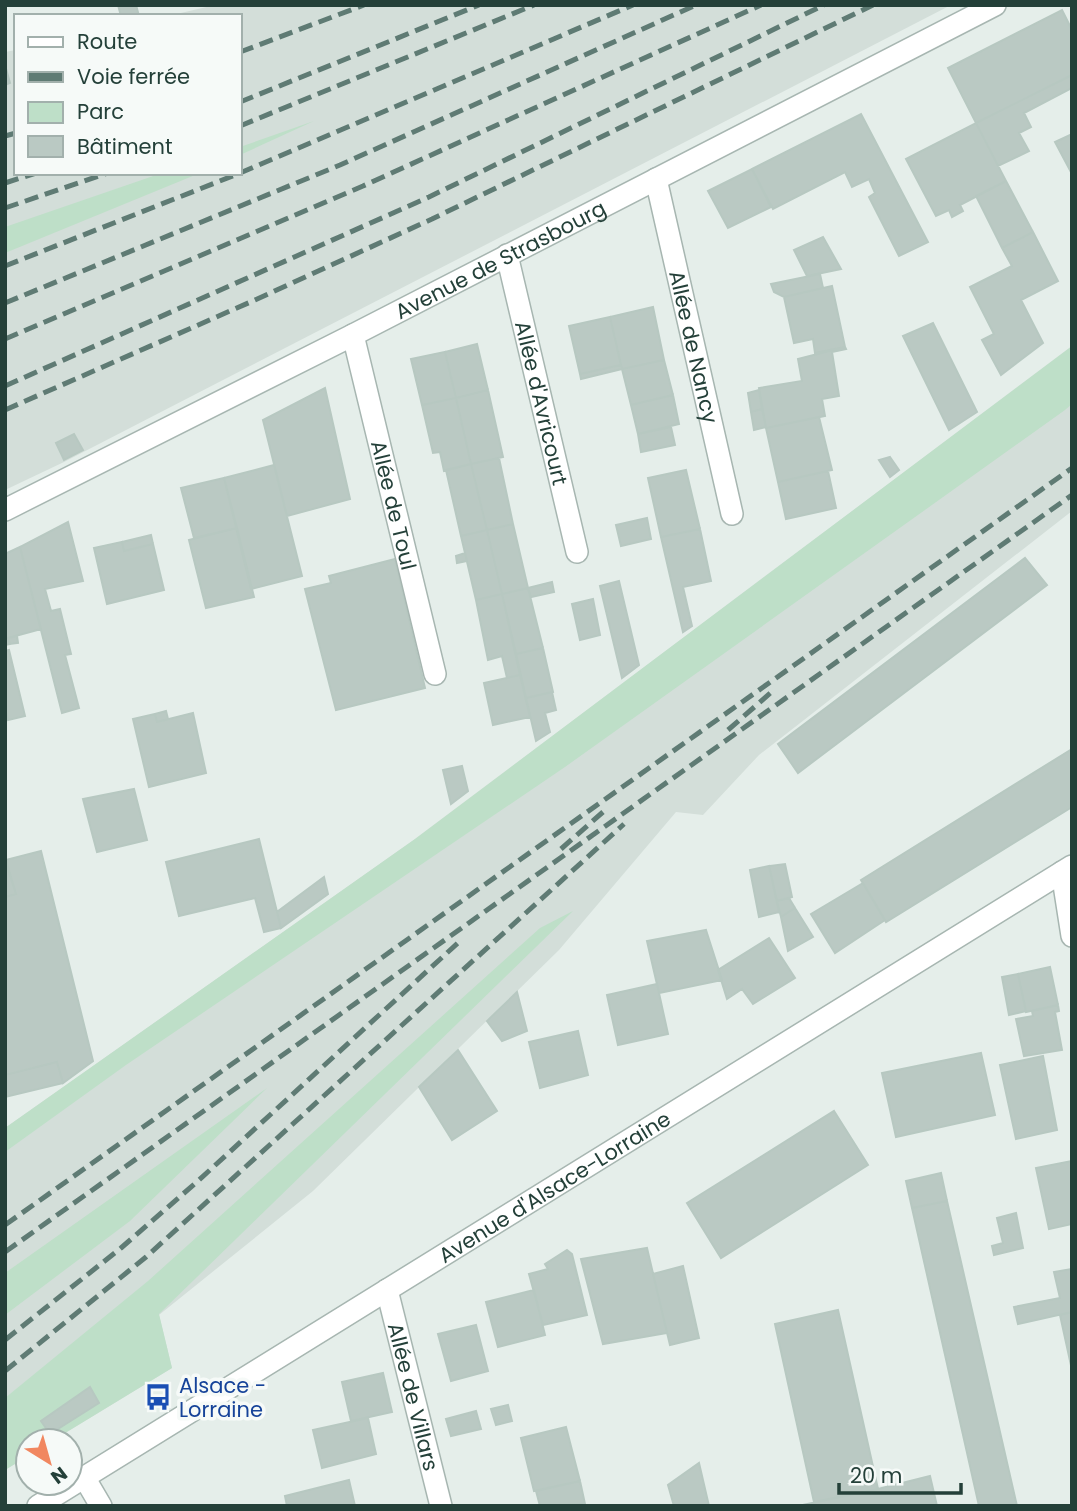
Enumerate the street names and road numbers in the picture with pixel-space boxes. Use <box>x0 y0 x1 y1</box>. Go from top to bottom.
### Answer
street label: Avenue de Strasbourg <box>390 193 611 326</box>
street label: Allée de Nancy <box>663 267 725 426</box>
street label: Allée d'Avricourt <box>509 318 575 488</box>
street label: Allée de Toul <box>364 437 424 573</box>
street label: Avenue d'Alsace-Lorraine <box>433 1104 676 1269</box>
street label: Allée de Villars <box>381 1320 446 1474</box>

